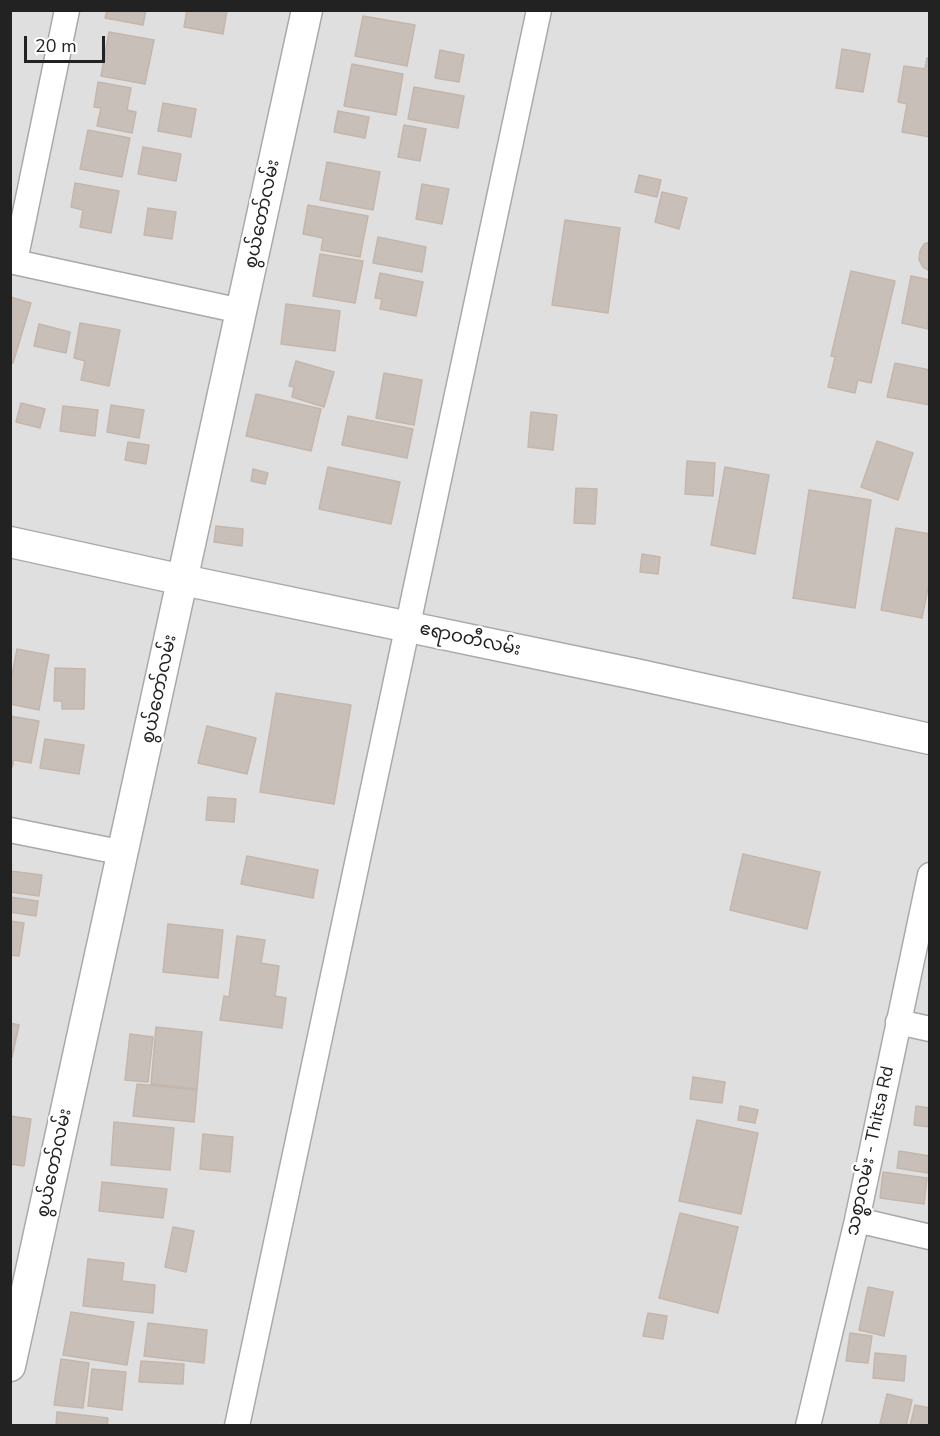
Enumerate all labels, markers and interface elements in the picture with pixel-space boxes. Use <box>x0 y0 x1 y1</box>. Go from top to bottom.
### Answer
scale bar <box>27 24 108 62</box>
text: 20 m <box>35 34 77 58</box>
street label: စွယ်တော်လမ်း <box>241 158 285 270</box>
street label: ဧရာဝတီလမ်း <box>417 619 523 661</box>
street label: စွယ်တော်လမ်း <box>138 633 182 745</box>
street label: သစ္စာလမ်း - Thitsa Rd <box>842 1064 900 1238</box>
street label: စွယ်တော်လမ်း <box>33 1107 77 1219</box>

